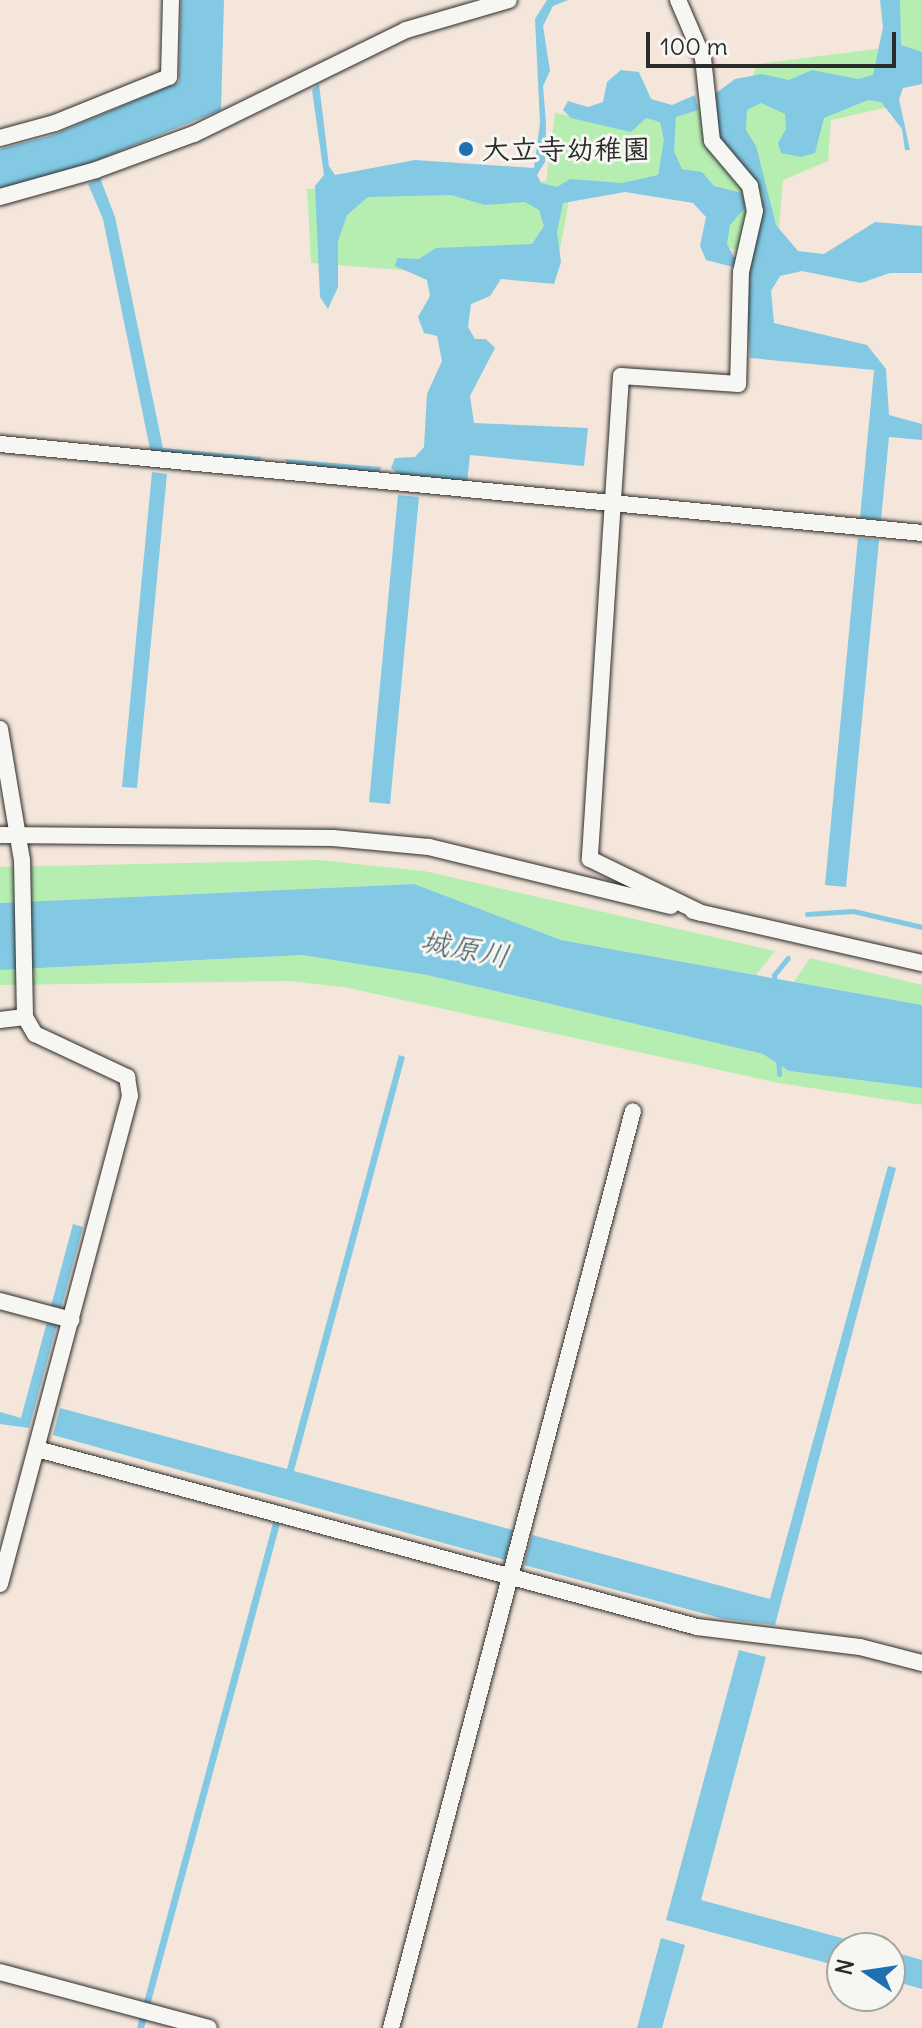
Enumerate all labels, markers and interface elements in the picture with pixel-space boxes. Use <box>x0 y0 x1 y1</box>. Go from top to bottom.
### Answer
scale bar <box>650 16 900 66</box>
text: 100 m <box>660 31 728 61</box>
place label: 大立寺幼稚園 <box>482 132 650 166</box>
marker: 大立寺幼稚園 <box>457 140 475 158</box>
water label: 城原川 <box>417 922 513 974</box>
north arrow <box>826 1932 906 2012</box>
text: N <box>829 1957 860 1978</box>

